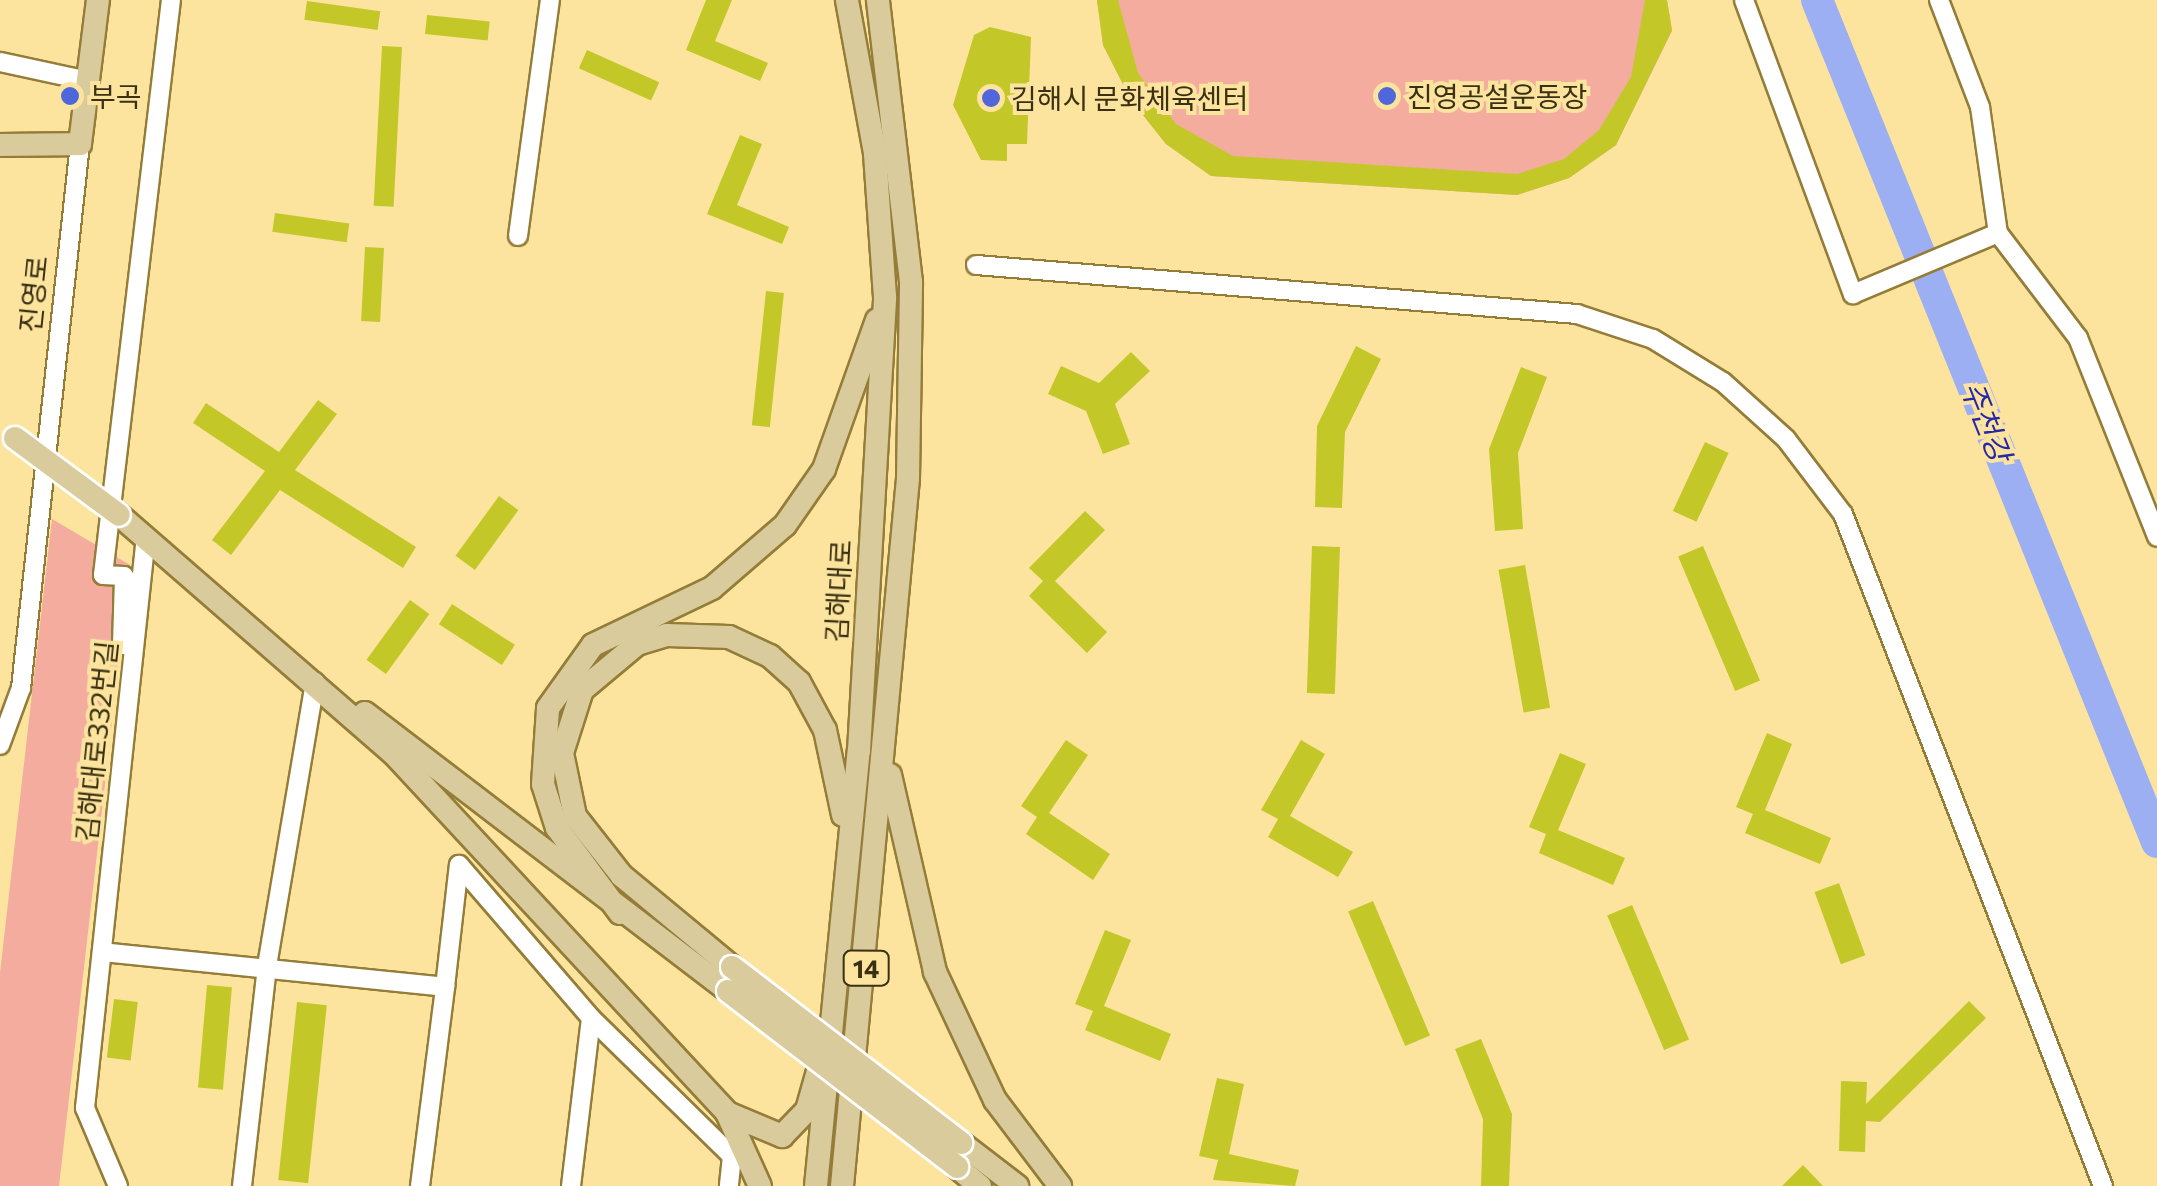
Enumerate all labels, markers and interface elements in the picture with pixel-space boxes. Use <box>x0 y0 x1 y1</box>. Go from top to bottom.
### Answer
place label: 부곡 <box>90 79 142 113</box>
place label: 진영공설운동장 <box>1407 79 1587 113</box>
place label: 김해시 문화체육센터 <box>1011 81 1248 115</box>
marker: 부곡 <box>59 85 81 107</box>
marker: 진영공설운동장 <box>1376 85 1398 107</box>
marker: 김해시 문화체육센터 <box>980 87 1002 109</box>
street label: 진영로 <box>12 254 54 334</box>
water label: 주천강 <box>1955 376 2019 466</box>
street label: 김해대로 <box>819 539 857 643</box>
street label: 김해대로332번길 <box>69 639 123 843</box>
road number: 14 <box>841 948 891 988</box>

